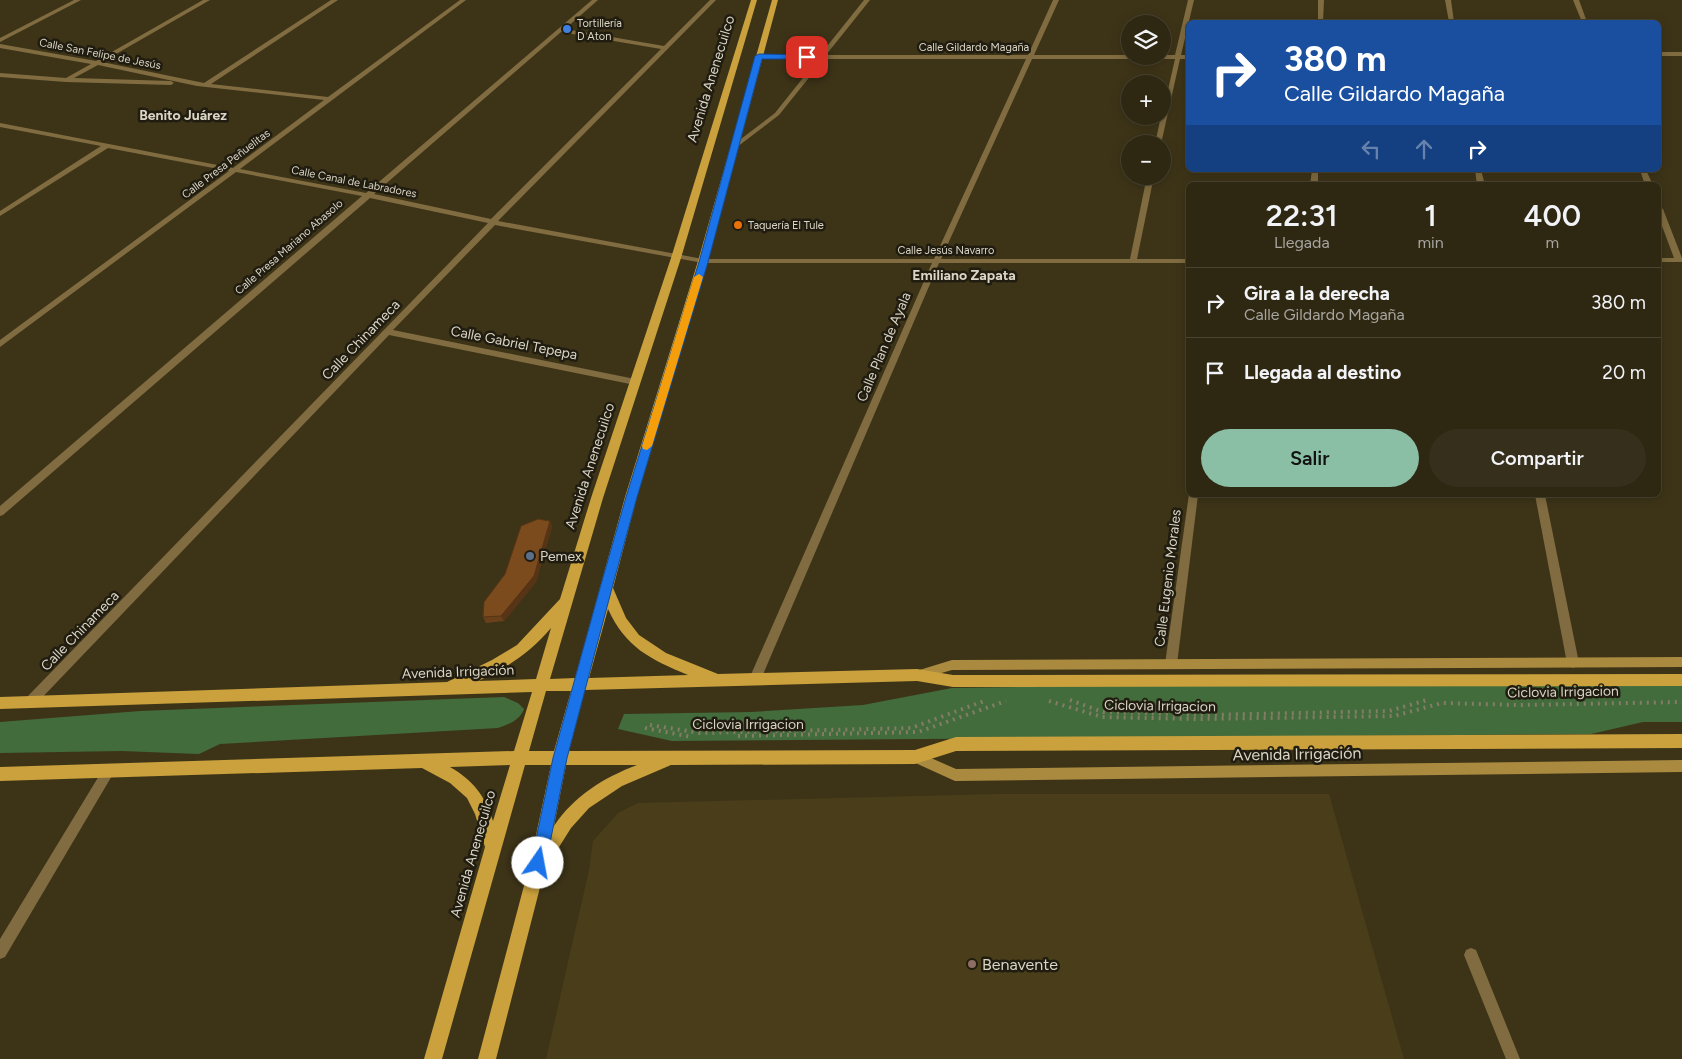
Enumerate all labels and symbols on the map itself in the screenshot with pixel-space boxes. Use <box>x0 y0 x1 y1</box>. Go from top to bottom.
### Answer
street label: Avenida Anenecuilco <box>684 14 738 144</box>
place label: Tortillería D Aton <box>577 17 622 43</box>
marker: Tortillería D Aton <box>561 23 573 35</box>
street label: Calle San Felipe de Jesús <box>38 36 162 72</box>
pin <box>786 36 828 78</box>
street label: Calle Gildardo Magaña <box>919 41 1029 54</box>
district label: Benito Juárez <box>139 107 227 124</box>
street label: Calle Presa Peñuelitas <box>179 127 273 201</box>
street label: Calle Canal de Labradores <box>290 163 418 201</box>
street label: Calle Presa Mariano Abasolo <box>232 197 346 297</box>
marker: Taquería El Tule <box>732 219 744 231</box>
place label: Taquería El Tule <box>748 219 824 232</box>
street label: Calle Jesús Navarro <box>898 244 994 257</box>
district label: Emiliano Zapata <box>912 267 1016 284</box>
street label: Calle Plan de Ayala <box>853 290 915 404</box>
street label: Calle Chinameca <box>318 296 404 384</box>
street label: Calle Gabriel Tepepa <box>449 322 579 364</box>
street label: Avenida Anenecuilco <box>562 401 618 531</box>
street label: Calle Eugenio Morales <box>1151 508 1185 648</box>
place label: Pemex <box>540 548 582 565</box>
marker: Pemex <box>524 550 536 562</box>
street label: Calle Chinameca <box>37 587 123 675</box>
street label: Avenida Irrigación <box>401 662 515 682</box>
street label: Ciclovia Irrigacion <box>1507 683 1619 701</box>
street label: Ciclovia Irrigacion <box>1104 697 1216 715</box>
street label: Ciclovia Irrigacion <box>692 716 804 733</box>
street label: Avenida Irrigación <box>1233 743 1362 765</box>
street label: Avenida Anenecuilco <box>447 788 499 920</box>
position arrow <box>511 836 563 888</box>
place label: Benavente <box>982 955 1058 974</box>
marker: Benavente <box>966 958 978 970</box>

